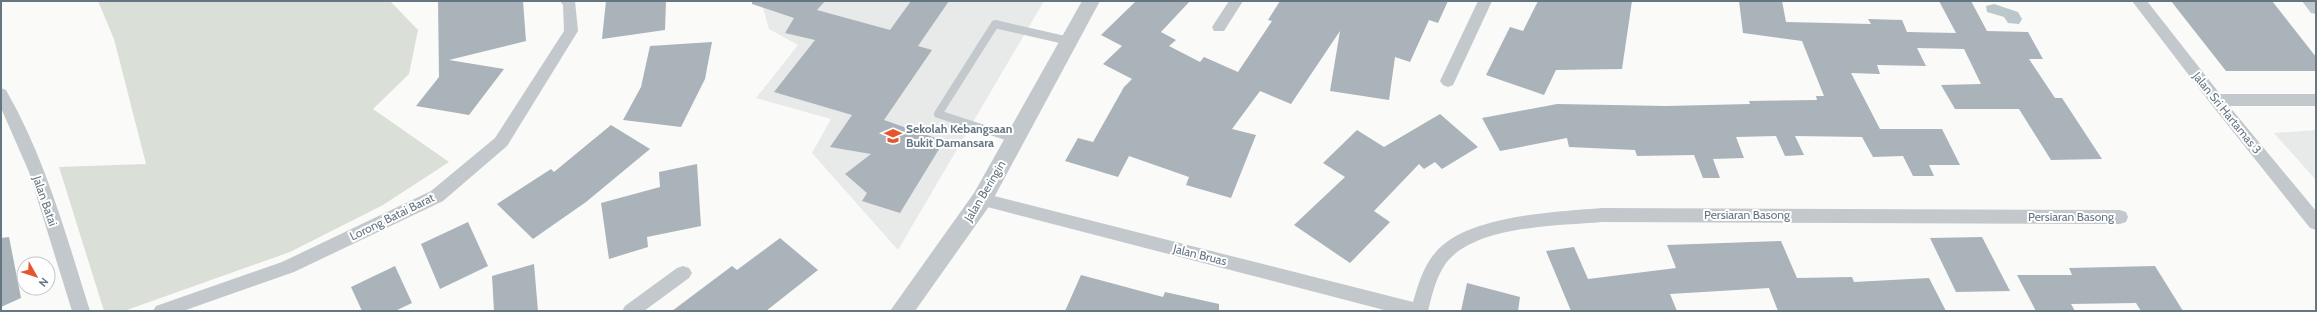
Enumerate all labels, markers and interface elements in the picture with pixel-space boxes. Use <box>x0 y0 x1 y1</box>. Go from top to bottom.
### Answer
street label: Jalan Sri Hartamas 3 <box>2189 68 2265 157</box>
place label: Sekolah Kebangsaan Bukit Damansara <box>906 121 1012 150</box>
school or university icon: Sekolah Kebangsaan Bukit Damansara <box>883 126 903 146</box>
street label: Jalan Beringin <box>960 157 1009 225</box>
street label: Jalan Batai <box>30 173 61 228</box>
street label: Lorong Batai Barat <box>347 190 437 244</box>
street label: Persiaran Basong <box>1704 207 1791 222</box>
street label: Persiaran Basong <box>2028 209 2115 224</box>
street label: Jalan Bruas <box>1171 240 1228 268</box>
north arrow <box>16 256 56 296</box>
text: N <box>36 275 52 290</box>

